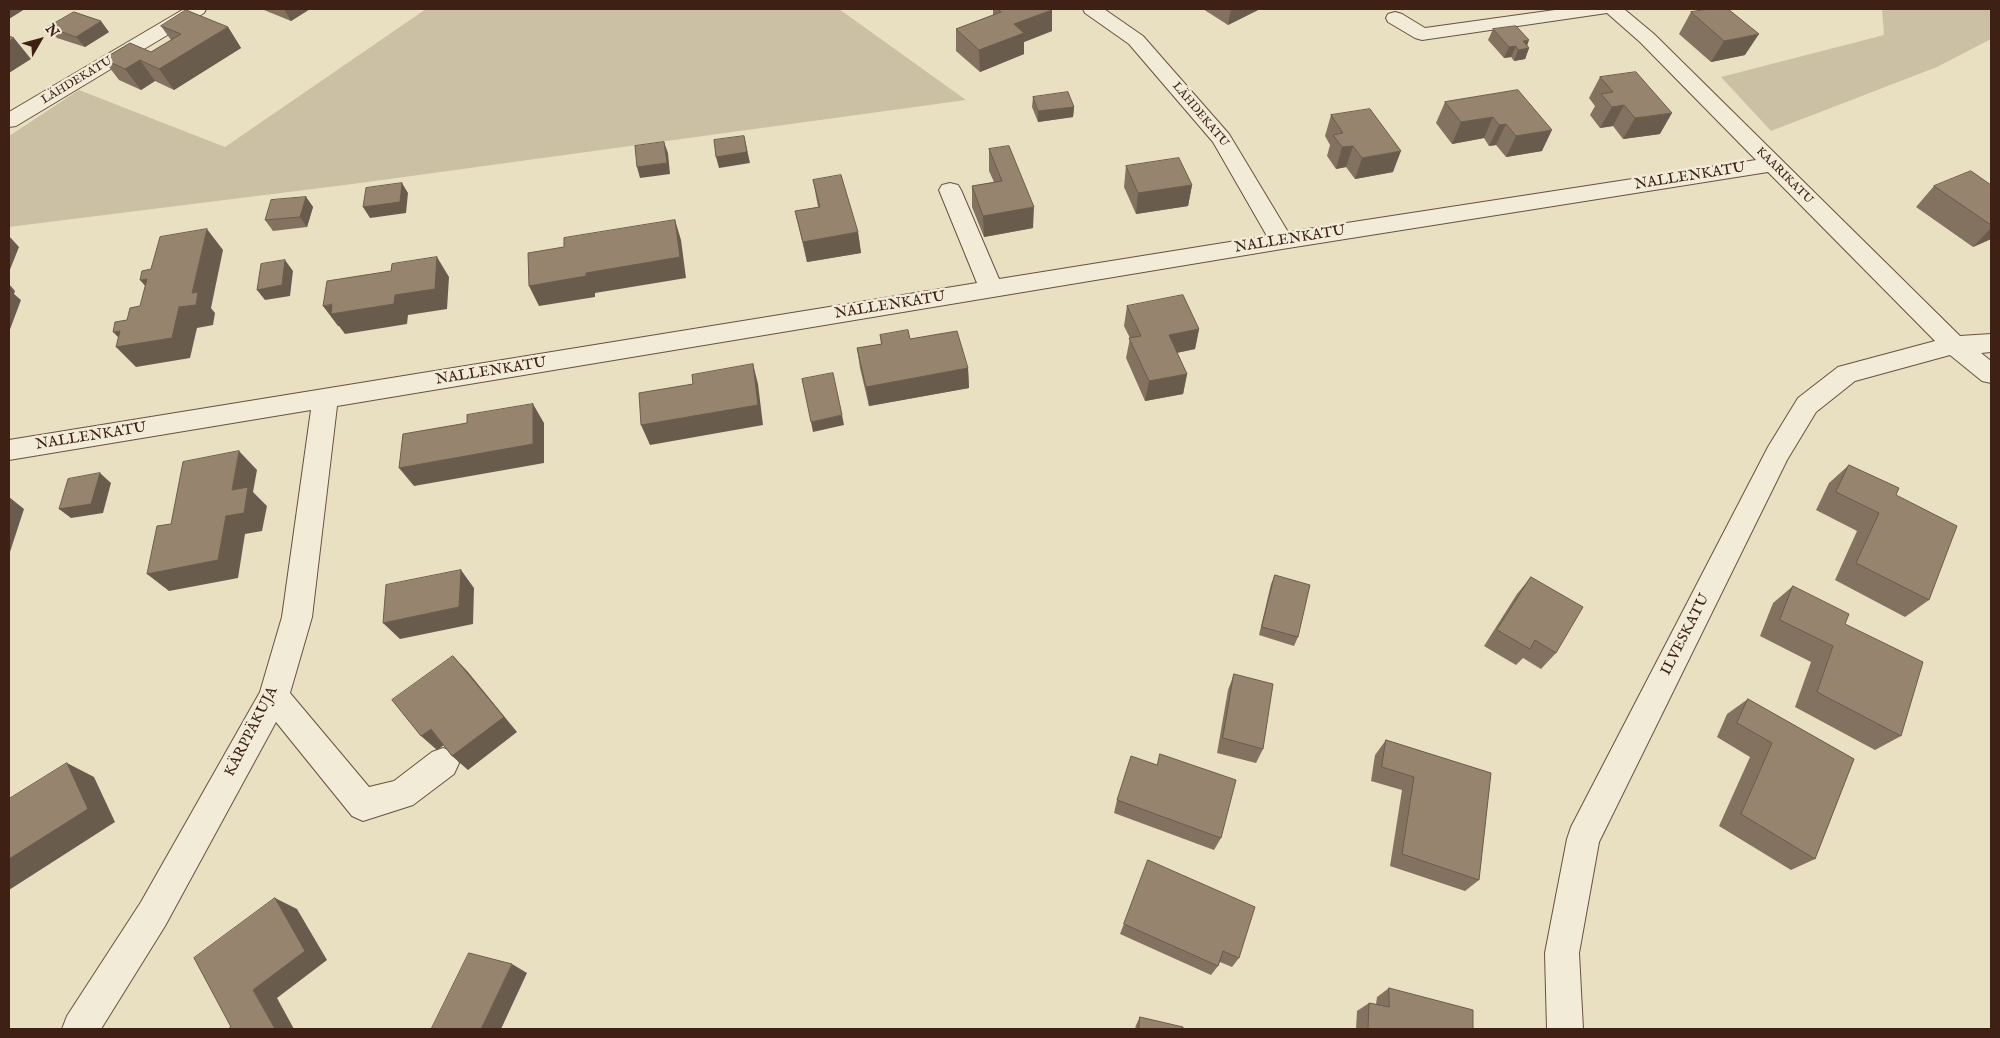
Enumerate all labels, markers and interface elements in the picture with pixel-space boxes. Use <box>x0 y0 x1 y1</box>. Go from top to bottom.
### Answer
north arrow <box>15 15 65 65</box>
text: N <box>41 20 63 41</box>
street label: LÄHDEKATU <box>39 54 115 108</box>
street label: LÄHDEKATU <box>1169 80 1231 150</box>
street label: KAARIKATU <box>1753 145 1815 207</box>
street label: NALLENKATU <box>1633 159 1747 195</box>
street label: NALLENKATU <box>1233 222 1347 258</box>
street label: NALLENKATU <box>833 288 947 324</box>
street label: NALLENKATU <box>434 354 548 390</box>
street label: NALLENKATU <box>34 419 148 455</box>
street label: ILVESKATU <box>1658 591 1714 679</box>
street label: KÄRPPÄKUJA <box>222 684 282 780</box>

